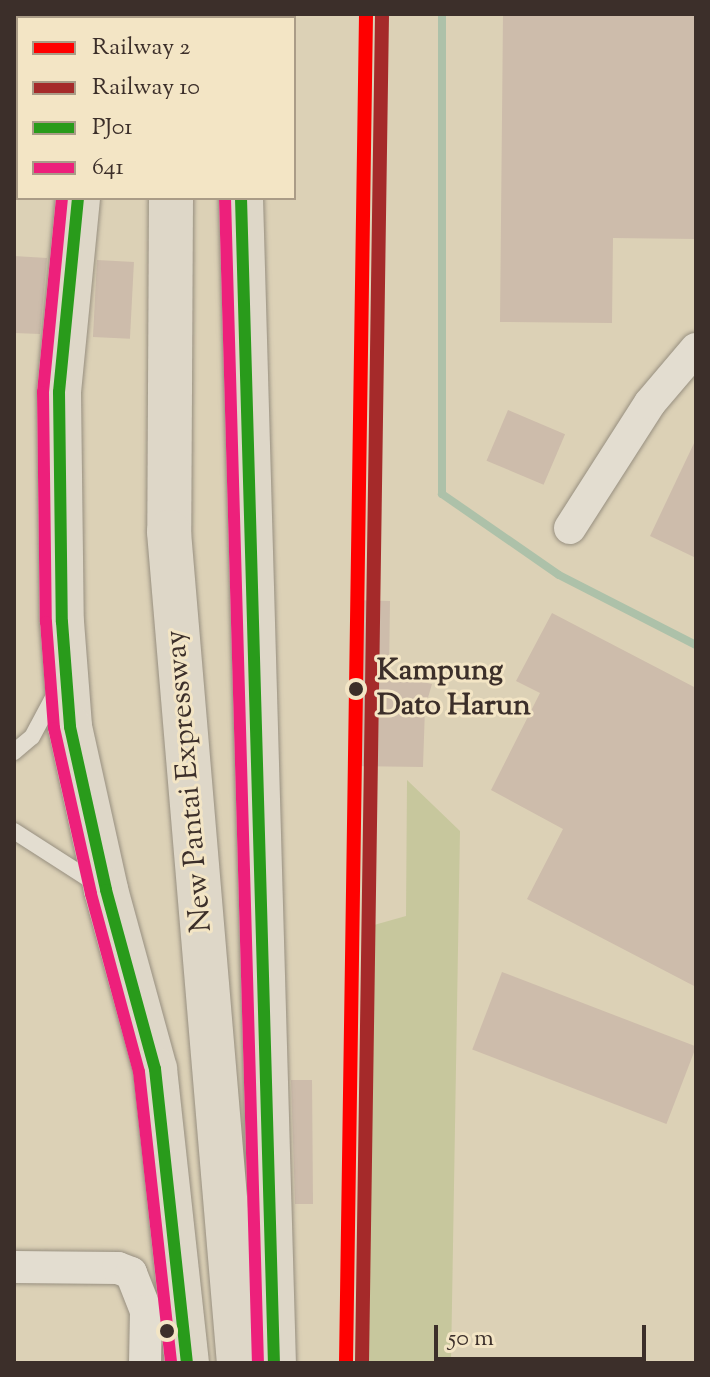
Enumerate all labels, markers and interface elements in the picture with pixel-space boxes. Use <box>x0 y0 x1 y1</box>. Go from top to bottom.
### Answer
legend <box>16 16 296 200</box>
text: Railway 2 <box>92 31 191 65</box>
text: Railway 10 <box>92 71 200 105</box>
text: PJ01 <box>92 111 132 145</box>
text: 641 <box>92 151 124 185</box>
street label: New Pantai Expressway <box>159 628 221 934</box>
place label: Kampung Dato Harun <box>377 654 531 724</box>
marker: Kampung Dato Harun <box>342 675 370 703</box>
scale bar <box>438 1309 650 1359</box>
text: 50 m <box>448 1322 494 1356</box>
unlabelled marker <box>159 1323 175 1339</box>

